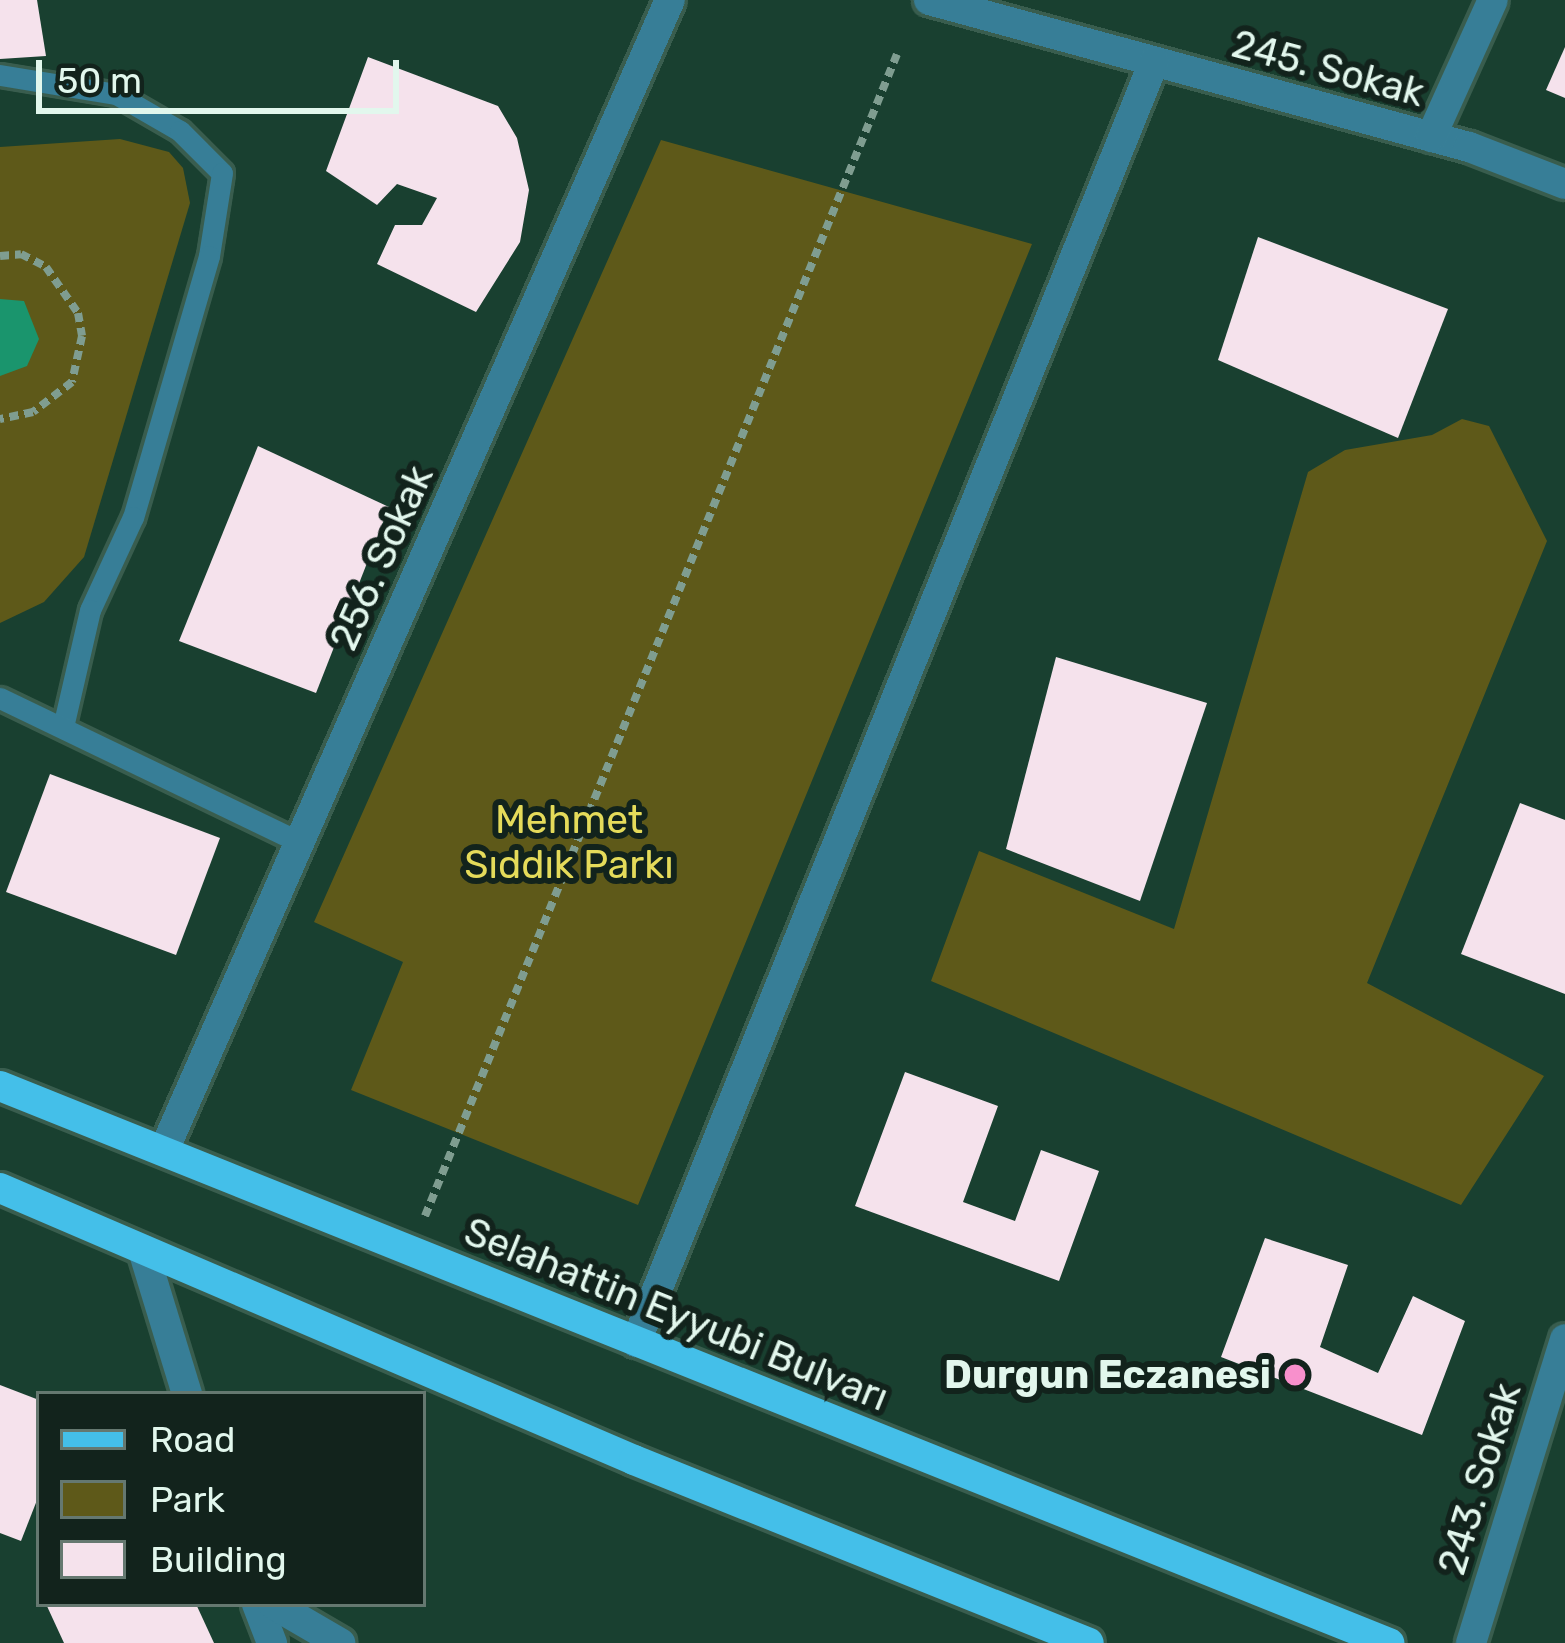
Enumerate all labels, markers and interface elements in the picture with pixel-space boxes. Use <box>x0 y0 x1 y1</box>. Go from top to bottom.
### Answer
street label: 245. Sokak <box>1227 21 1429 117</box>
scale bar <box>42 36 405 110</box>
text: 50 m <box>57 59 142 102</box>
street label: 256. Sokak <box>321 459 443 657</box>
park label: Mehmet Sıddık Parkı <box>464 798 674 889</box>
street label: Selahattin Eyyubi Bulvarı <box>457 1209 895 1421</box>
place label: Durgun Eczanesi <box>944 1352 1271 1398</box>
marker: Durgun Eczanesi <box>1282 1362 1308 1388</box>
street label: 243. Sokak <box>1429 1378 1531 1580</box>
legend <box>36 1391 426 1607</box>
text: Road <box>150 1418 235 1461</box>
text: Park <box>150 1478 225 1521</box>
text: Building <box>150 1538 287 1581</box>

